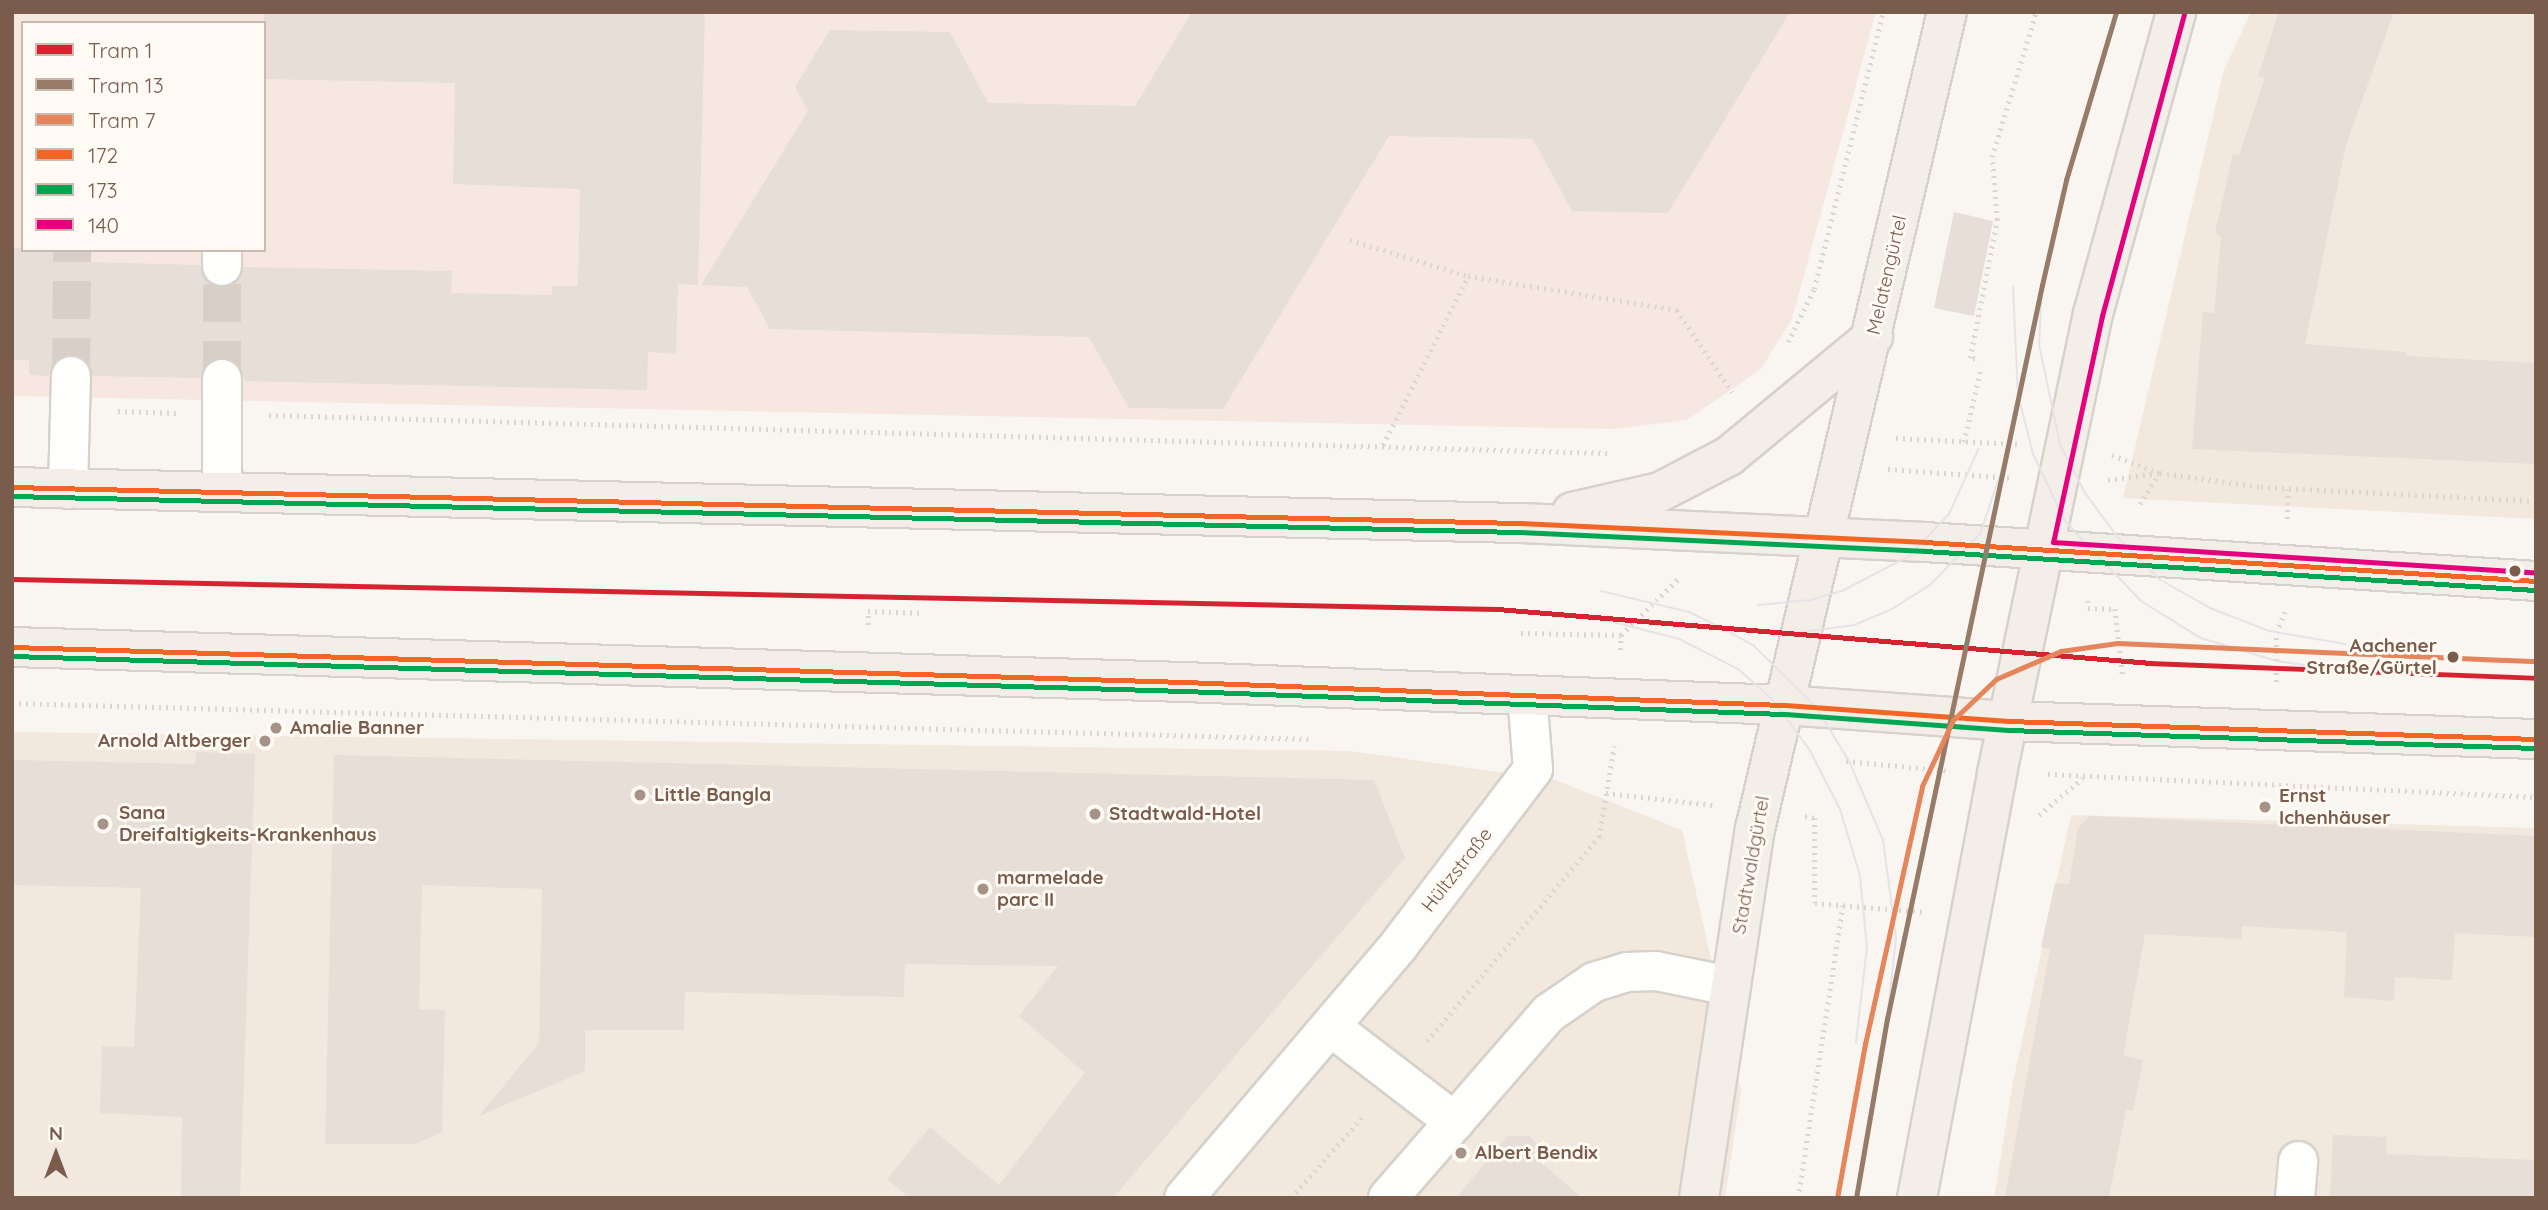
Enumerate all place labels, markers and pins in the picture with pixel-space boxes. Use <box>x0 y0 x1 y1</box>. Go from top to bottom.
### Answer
unlabelled marker <box>2508 564 2522 578</box>
place label: Aachener Straße/Gürtel <box>2307 635 2437 679</box>
marker: Aachener Straße/Gürtel <box>2443 647 2463 667</box>
place label: Amalie Banner <box>290 717 424 739</box>
marker: Amalie Banner <box>268 720 284 736</box>
place label: Arnold Altberger <box>98 730 251 752</box>
marker: Arnold Altberger <box>257 733 273 749</box>
place label: Little Bangla <box>654 784 771 806</box>
place label: Ernst Ichenhäuser <box>2279 785 2390 829</box>
marker: Little Bangla <box>632 787 648 803</box>
marker: Ernst Ichenhäuser <box>2257 799 2273 815</box>
place label: Sana Dreifaltigkeits-Krankenhaus <box>119 802 376 846</box>
place label: Stadtwald-Hotel <box>1109 803 1261 825</box>
marker: Stadtwald-Hotel <box>1087 806 1103 822</box>
marker: Sana Dreifaltigkeits-Krankenhaus <box>93 814 113 834</box>
place label: marmelade parc II <box>997 867 1104 911</box>
marker: marmelade parc II <box>975 881 991 897</box>
place label: Albert Bendix <box>1475 1142 1597 1164</box>
marker: Albert Bendix <box>1453 1145 1469 1161</box>

